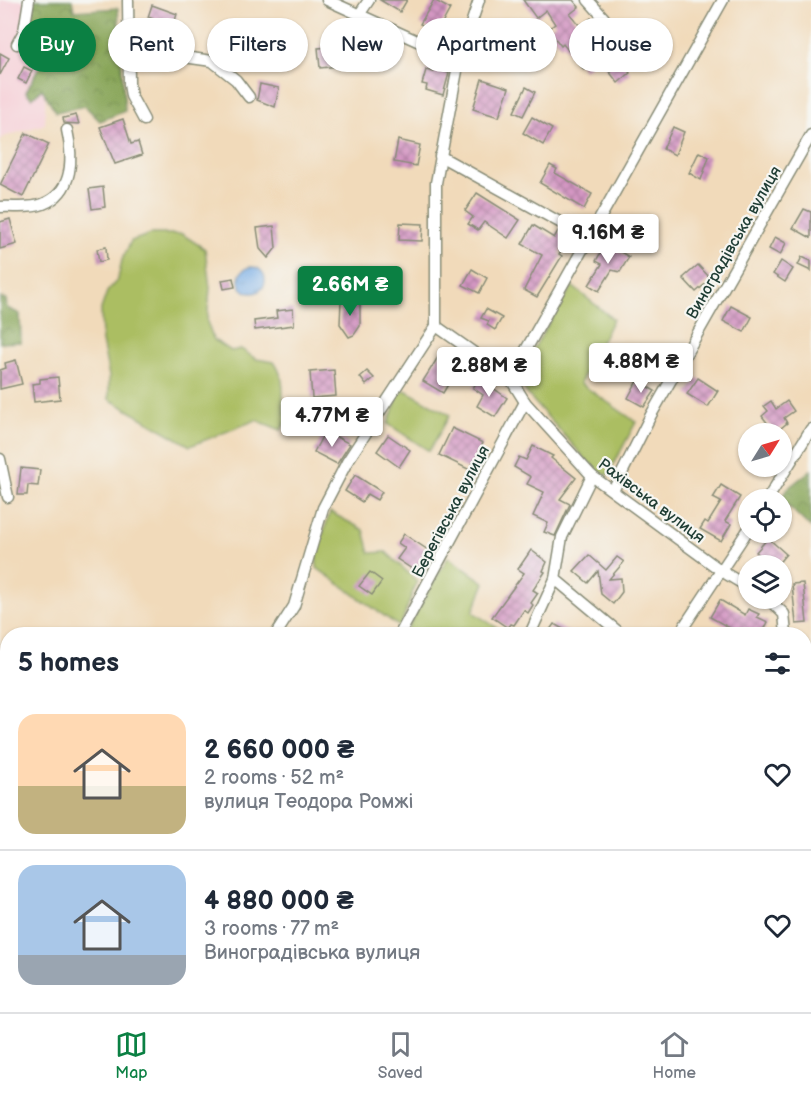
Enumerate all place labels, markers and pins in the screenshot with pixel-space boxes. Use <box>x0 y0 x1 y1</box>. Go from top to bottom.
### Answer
pin: 9.16M ₴ <box>553 214 663 265</box>
pin: 2.66M ₴ <box>295 266 405 317</box>
pin: 4.88M ₴ <box>586 343 696 394</box>
pin: 2.88M ₴ <box>434 347 544 398</box>
pin: 4.77M ₴ <box>277 397 387 448</box>

